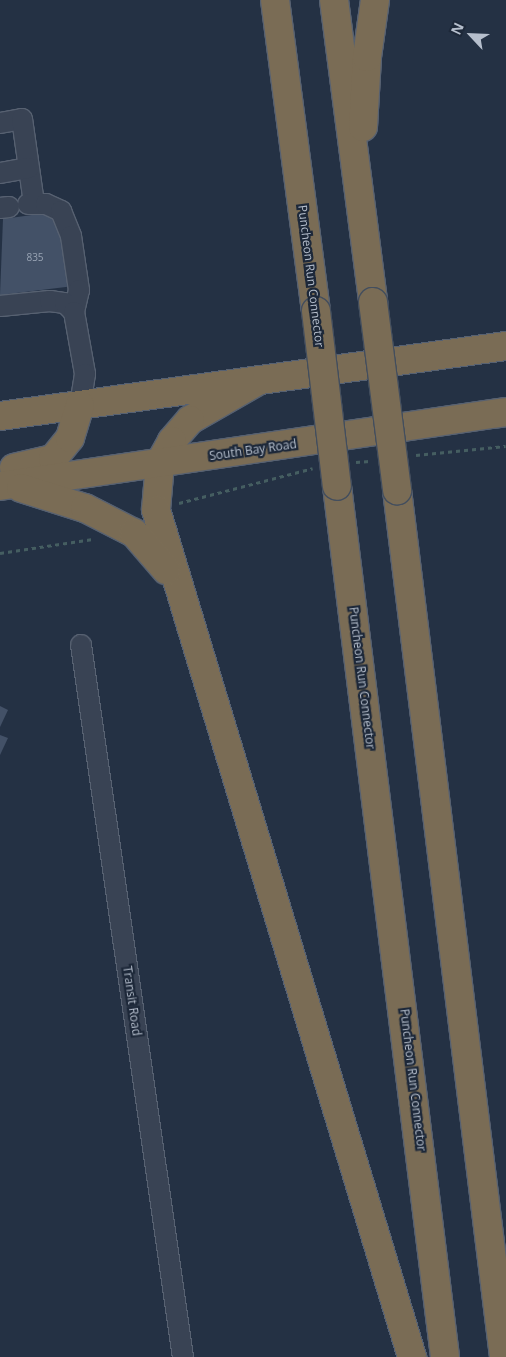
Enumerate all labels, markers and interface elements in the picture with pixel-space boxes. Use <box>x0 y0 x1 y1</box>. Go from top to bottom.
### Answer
north arrow <box>446 10 496 60</box>
text: N <box>446 19 468 38</box>
street label: Puncheon Run Connector <box>295 204 327 348</box>
house number: 835 <box>26 252 44 264</box>
street label: South Bay Road <box>208 437 298 463</box>
street label: Puncheon Run Connector <box>346 606 378 750</box>
street label: Transit Road <box>120 965 144 1037</box>
street label: Puncheon Run Connector <box>397 1008 429 1152</box>

